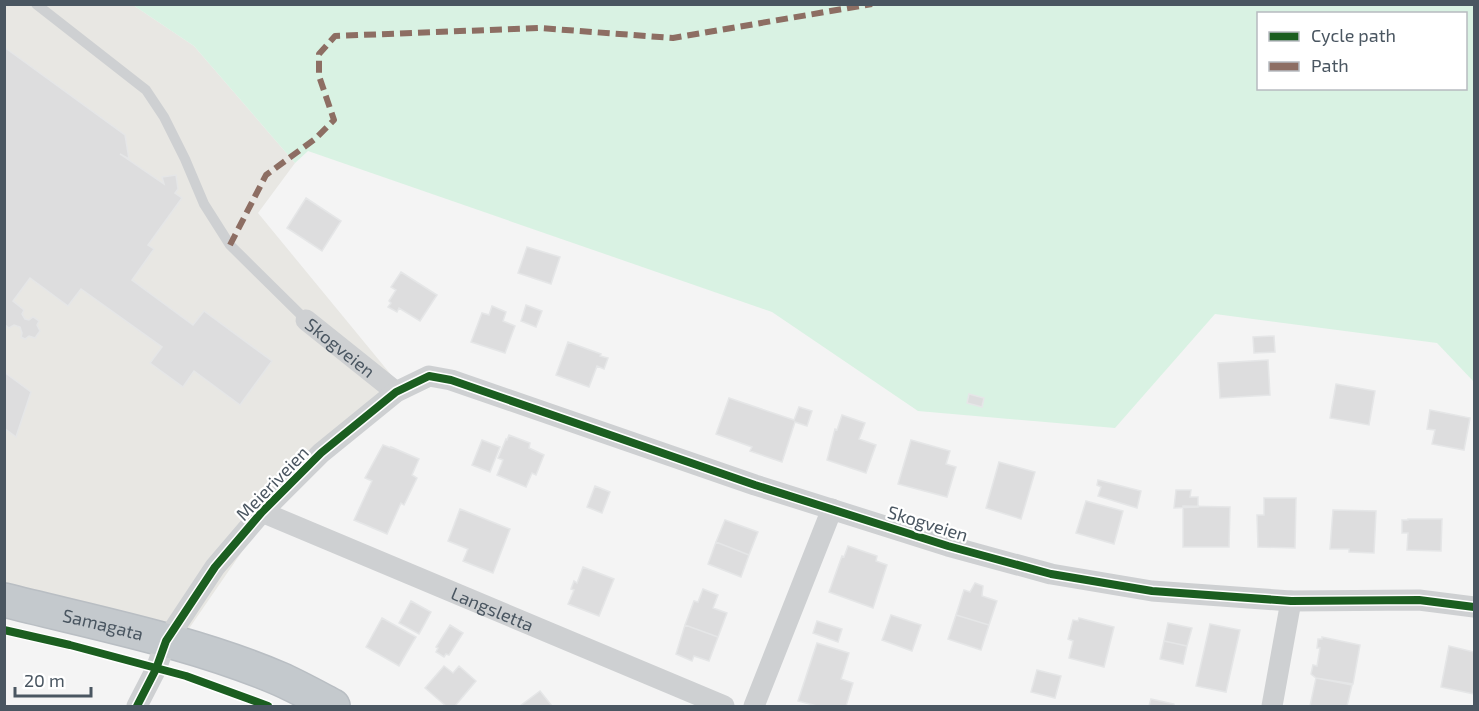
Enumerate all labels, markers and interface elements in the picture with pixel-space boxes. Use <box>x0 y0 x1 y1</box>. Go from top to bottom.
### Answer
legend <box>1257 12 1467 90</box>
text: Cycle path <box>1311 24 1396 46</box>
text: Path <box>1311 54 1349 76</box>
street label: Skogveien <box>301 313 380 382</box>
street label: Meieriveien <box>231 441 313 525</box>
street label: Skogveien <box>885 500 971 546</box>
street label: Langsletta <box>448 582 537 636</box>
street label: Samagata <box>61 604 146 645</box>
scale bar <box>15 660 92 698</box>
text: 20 m <box>24 669 65 691</box>

